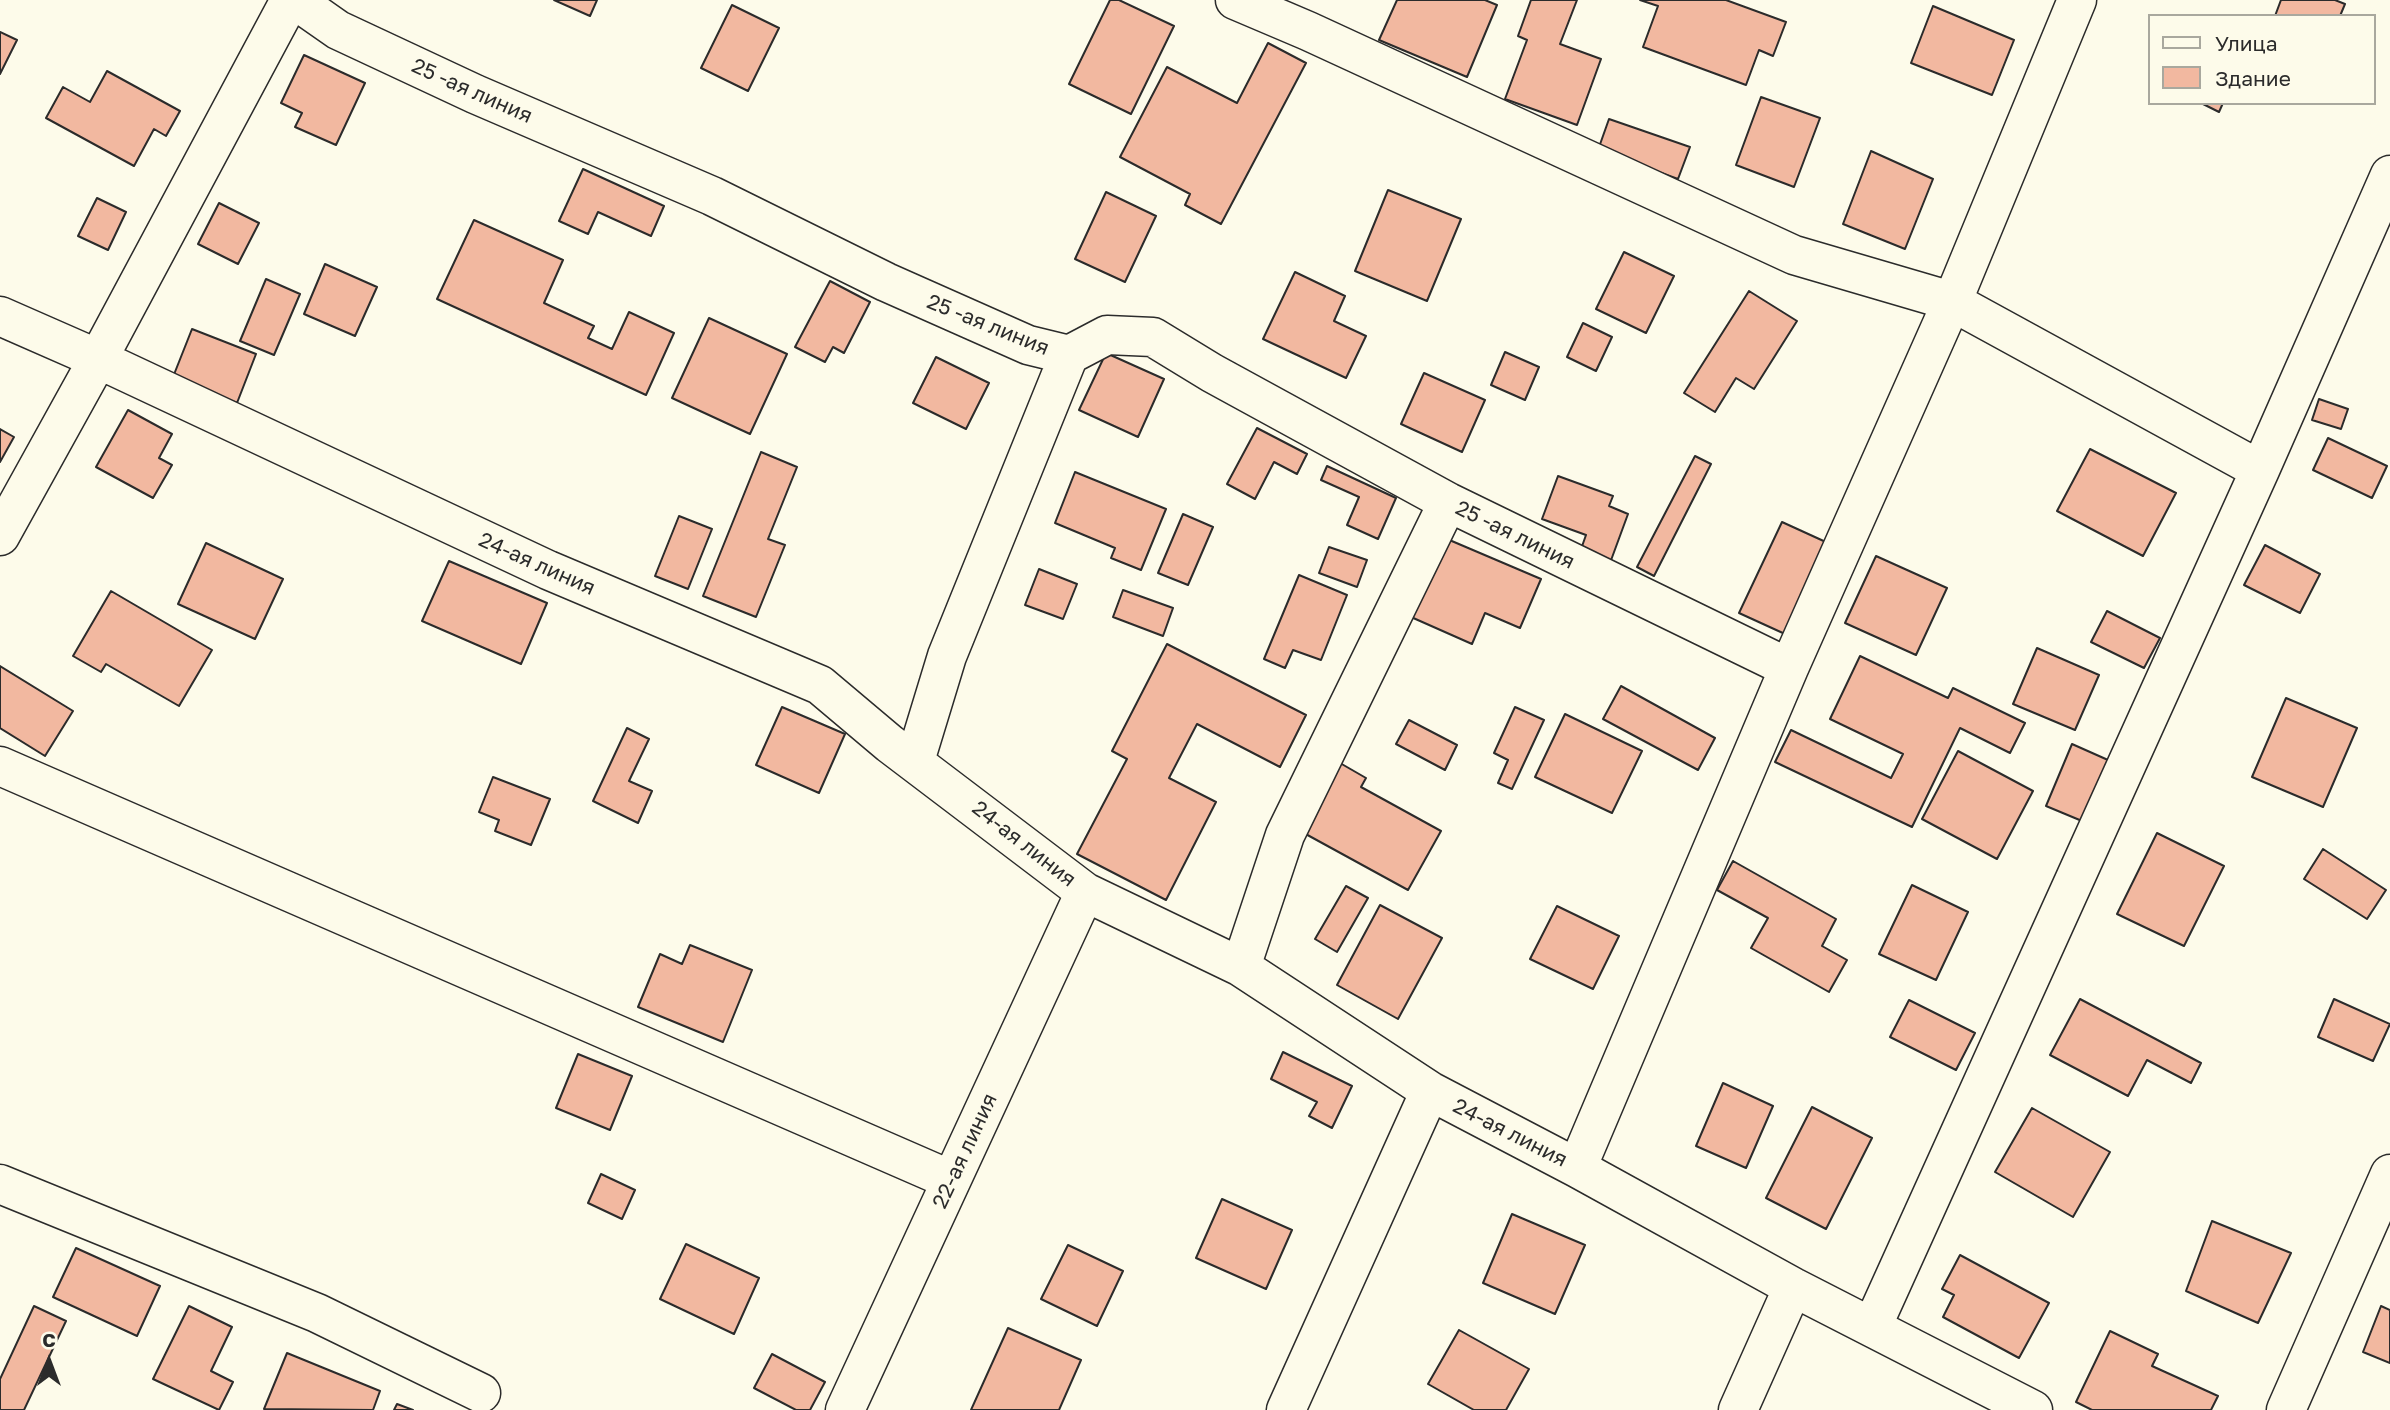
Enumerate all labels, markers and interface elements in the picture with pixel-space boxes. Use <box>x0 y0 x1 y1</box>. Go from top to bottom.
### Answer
legend <box>2148 14 2376 105</box>
text: Улица <box>2215 30 2278 56</box>
street label: 25 -ая линия <box>408 53 536 129</box>
text: Здание <box>2215 65 2291 91</box>
street label: 25 -ая линия <box>923 289 1053 361</box>
street label: 25 -ая линия <box>1451 495 1579 575</box>
street label: 24-ая линия <box>475 527 599 601</box>
street label: 24-ая линия <box>967 796 1081 892</box>
street label: 22-ая линия <box>927 1089 1003 1213</box>
street label: 24-ая линия <box>1449 1093 1571 1173</box>
north arrow <box>14 1326 84 1396</box>
text: С <box>42 1328 56 1351</box>

